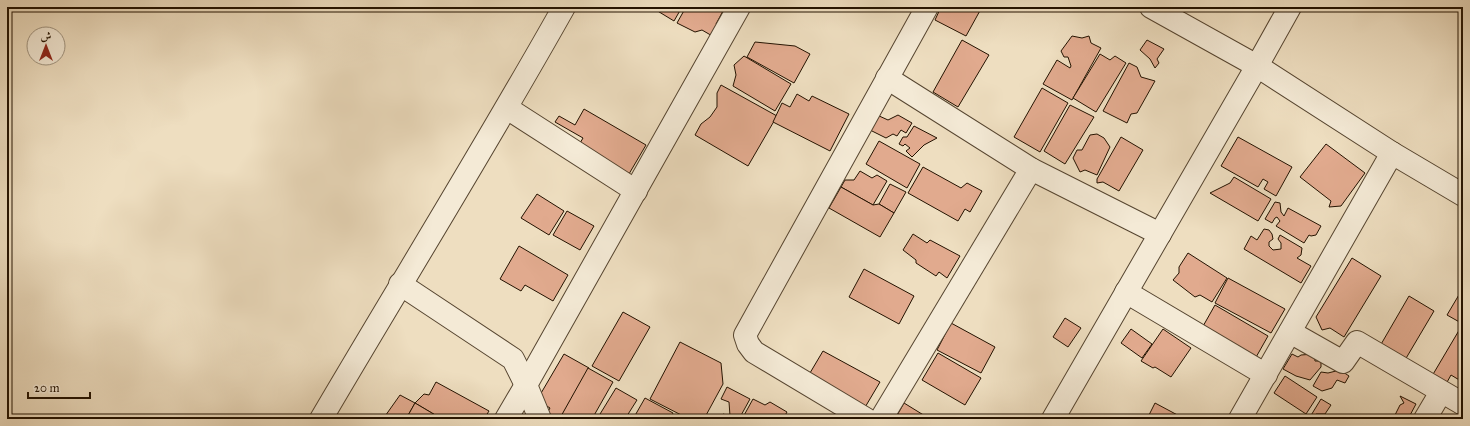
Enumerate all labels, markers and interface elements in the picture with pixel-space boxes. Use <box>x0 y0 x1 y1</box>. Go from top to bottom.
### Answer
north arrow <box>26 26 66 66</box>
text: ش <box>41 30 52 43</box>
scale bar <box>28 374 90 400</box>
text: 20 m <box>34 381 60 395</box>

